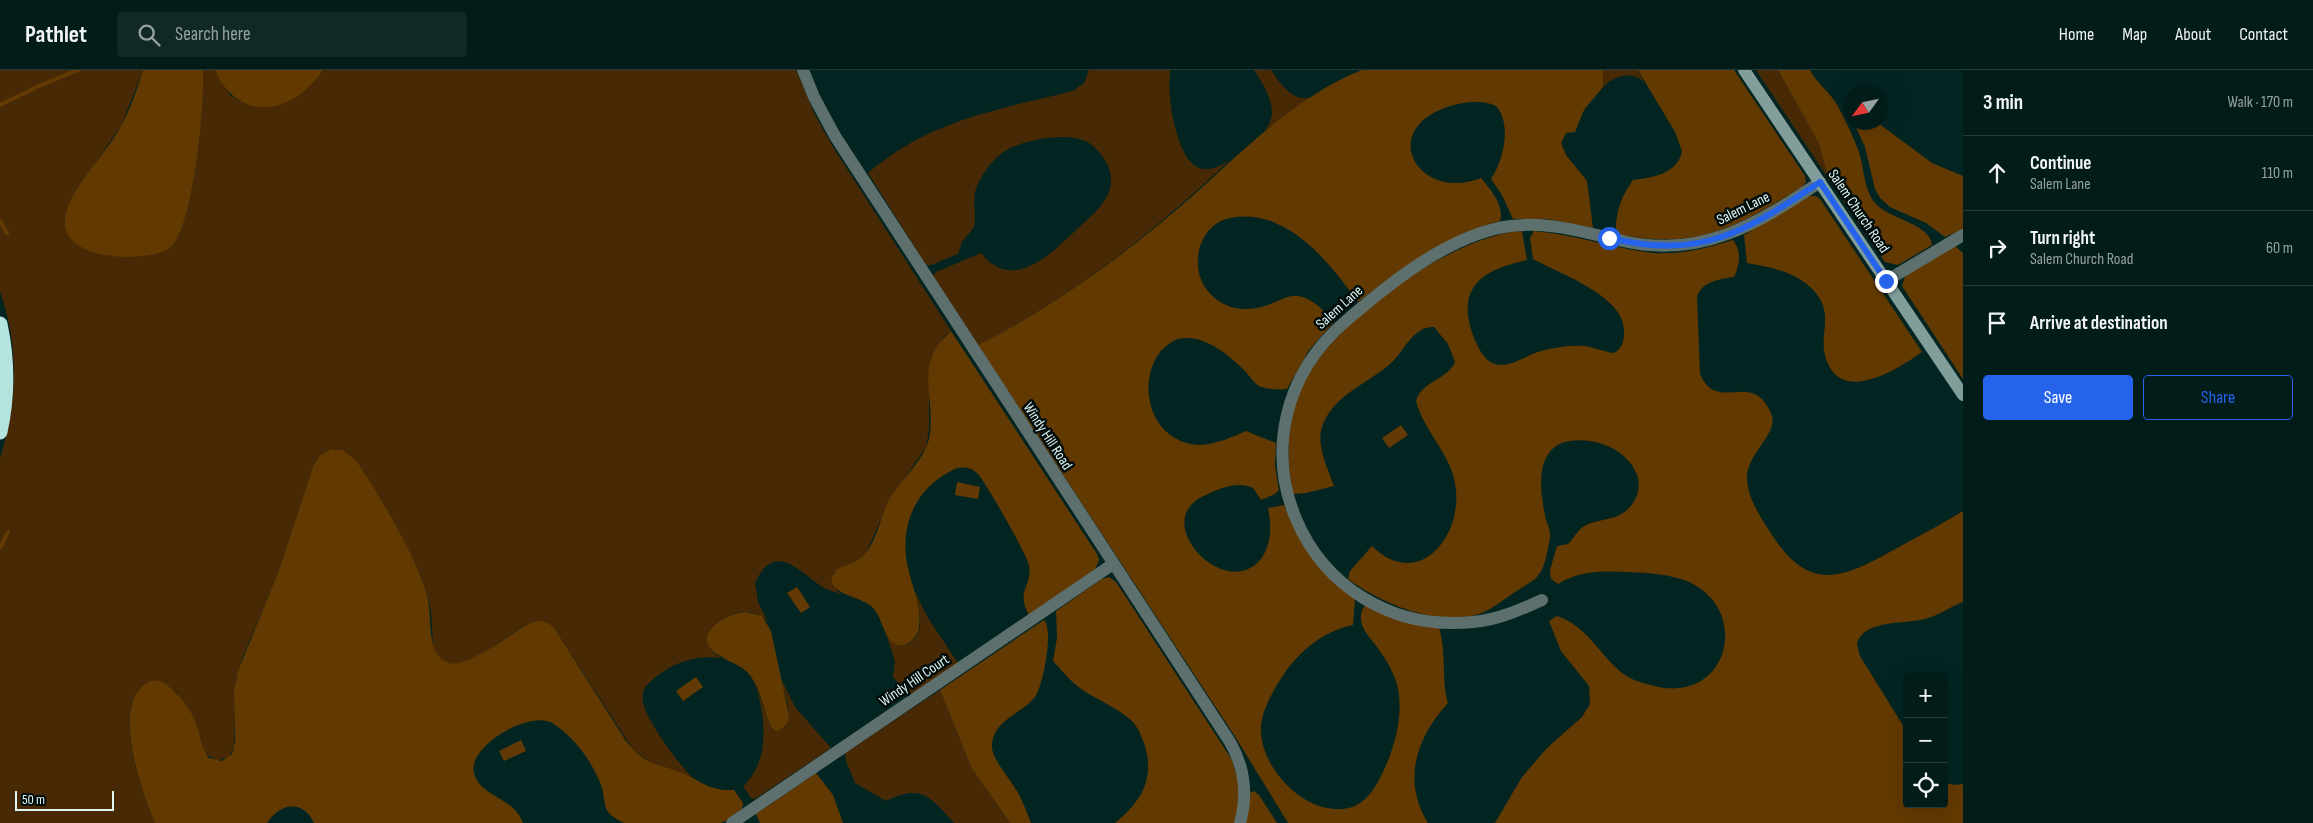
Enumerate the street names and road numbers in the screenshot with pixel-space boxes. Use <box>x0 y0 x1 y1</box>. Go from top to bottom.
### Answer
street label: Salem Church Road <box>1824 166 1894 257</box>
street label: Salem Lane <box>1714 187 1773 229</box>
street label: Salem Lane <box>1312 281 1367 333</box>
street label: Windy Hill Road <box>1019 399 1076 474</box>
street label: Windy Hill Court <box>876 650 953 711</box>

